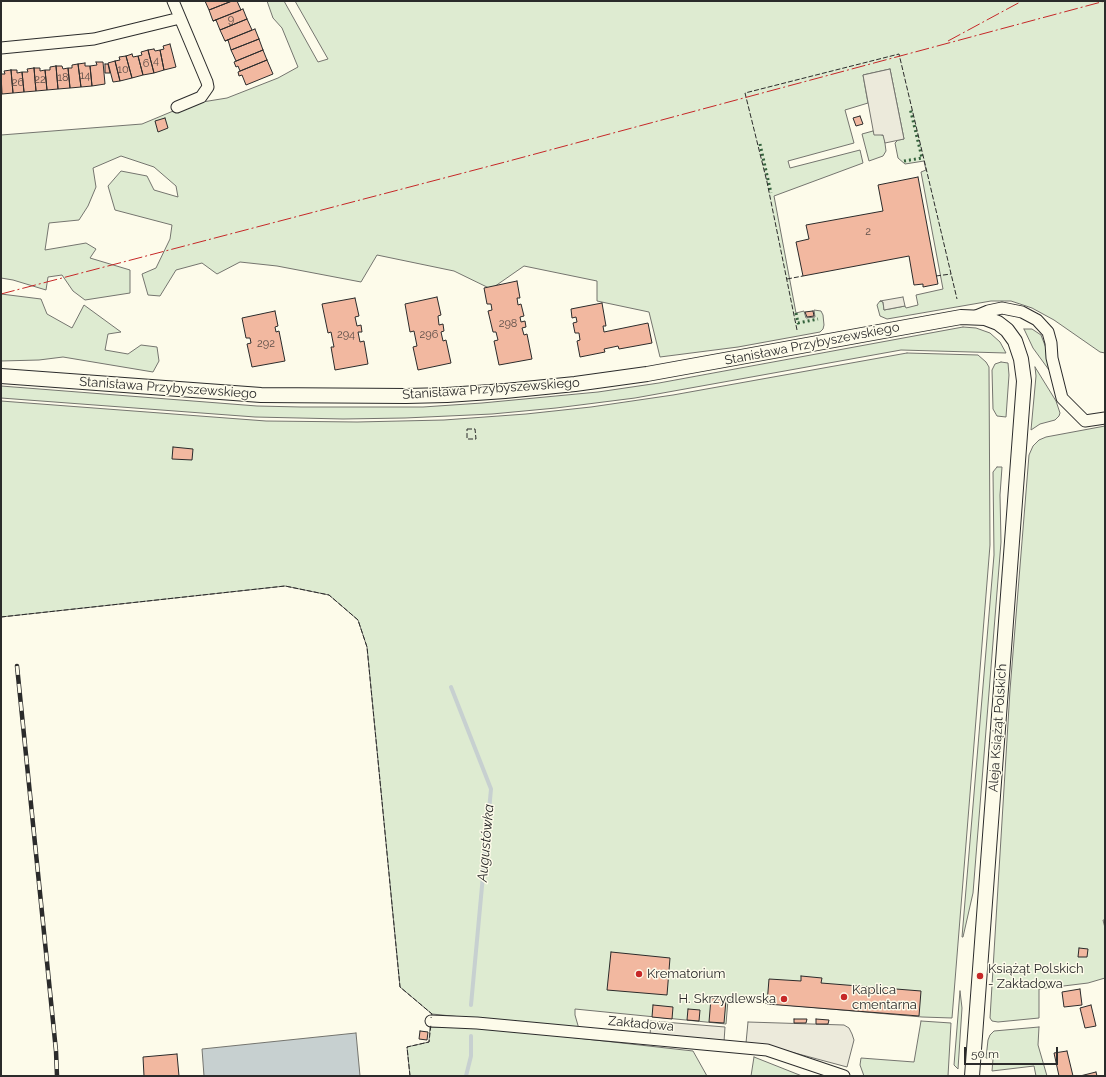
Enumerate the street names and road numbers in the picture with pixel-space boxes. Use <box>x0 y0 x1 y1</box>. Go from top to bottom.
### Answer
street label: Stanisława Przybyszewskiego <box>723 319 901 369</box>
street label: Stanisława Przybyszewskiego <box>79 374 257 402</box>
street label: Stanisława Przybyszewskiego <box>402 375 580 403</box>
street label: Aleja Książąt Polskich <box>986 663 1010 793</box>
street label: Zakładowa <box>607 1013 675 1035</box>

